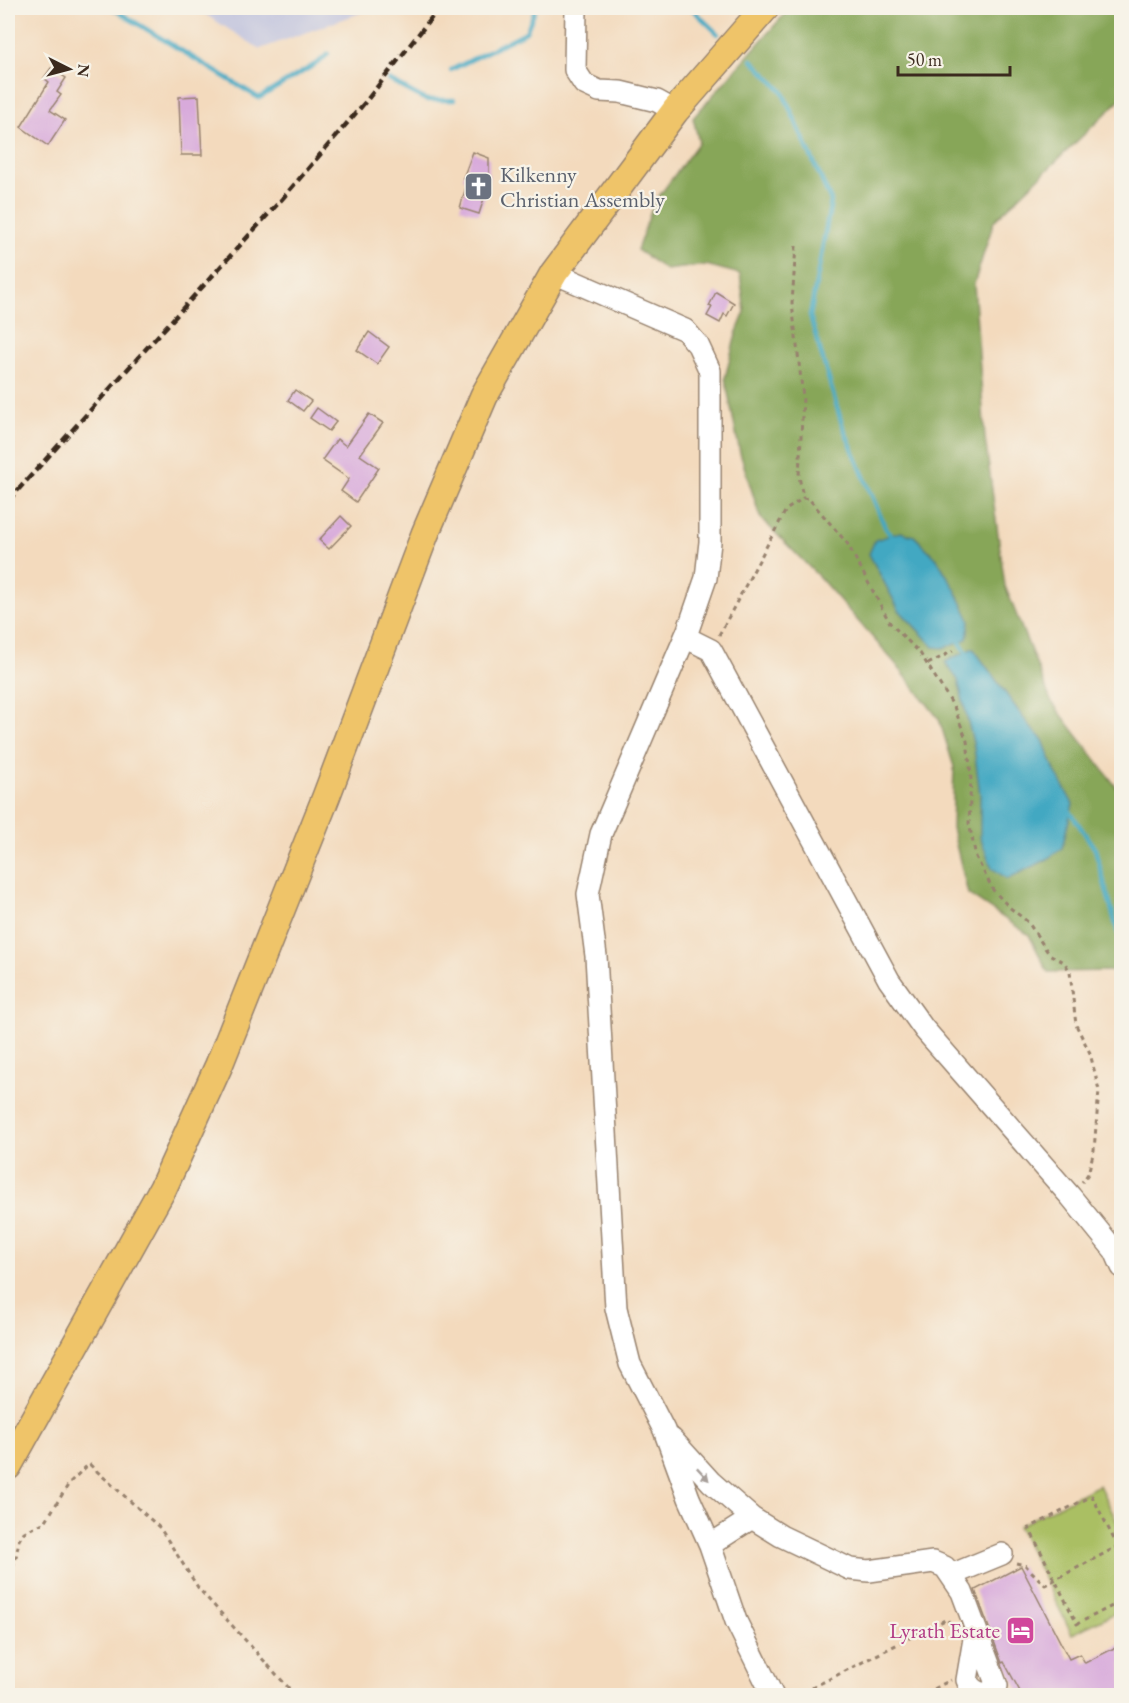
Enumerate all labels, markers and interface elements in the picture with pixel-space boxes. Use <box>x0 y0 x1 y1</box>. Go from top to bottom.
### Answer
north arrow <box>39 39 99 99</box>
scale bar <box>898 39 1010 77</box>
text: 50 m <box>907 48 942 71</box>
text: N <box>72 63 95 78</box>
place label: Kilkenny Christian Assembly <box>500 160 665 214</box>
church icon: Kilkenny Christian Assembly <box>463 171 495 203</box>
one-way arrow <box>696 1466 710 1481</box>
hotel icon: Lyrath Estate <box>1005 1614 1037 1646</box>
place label: Lyrath Estate <box>889 1616 1000 1645</box>

